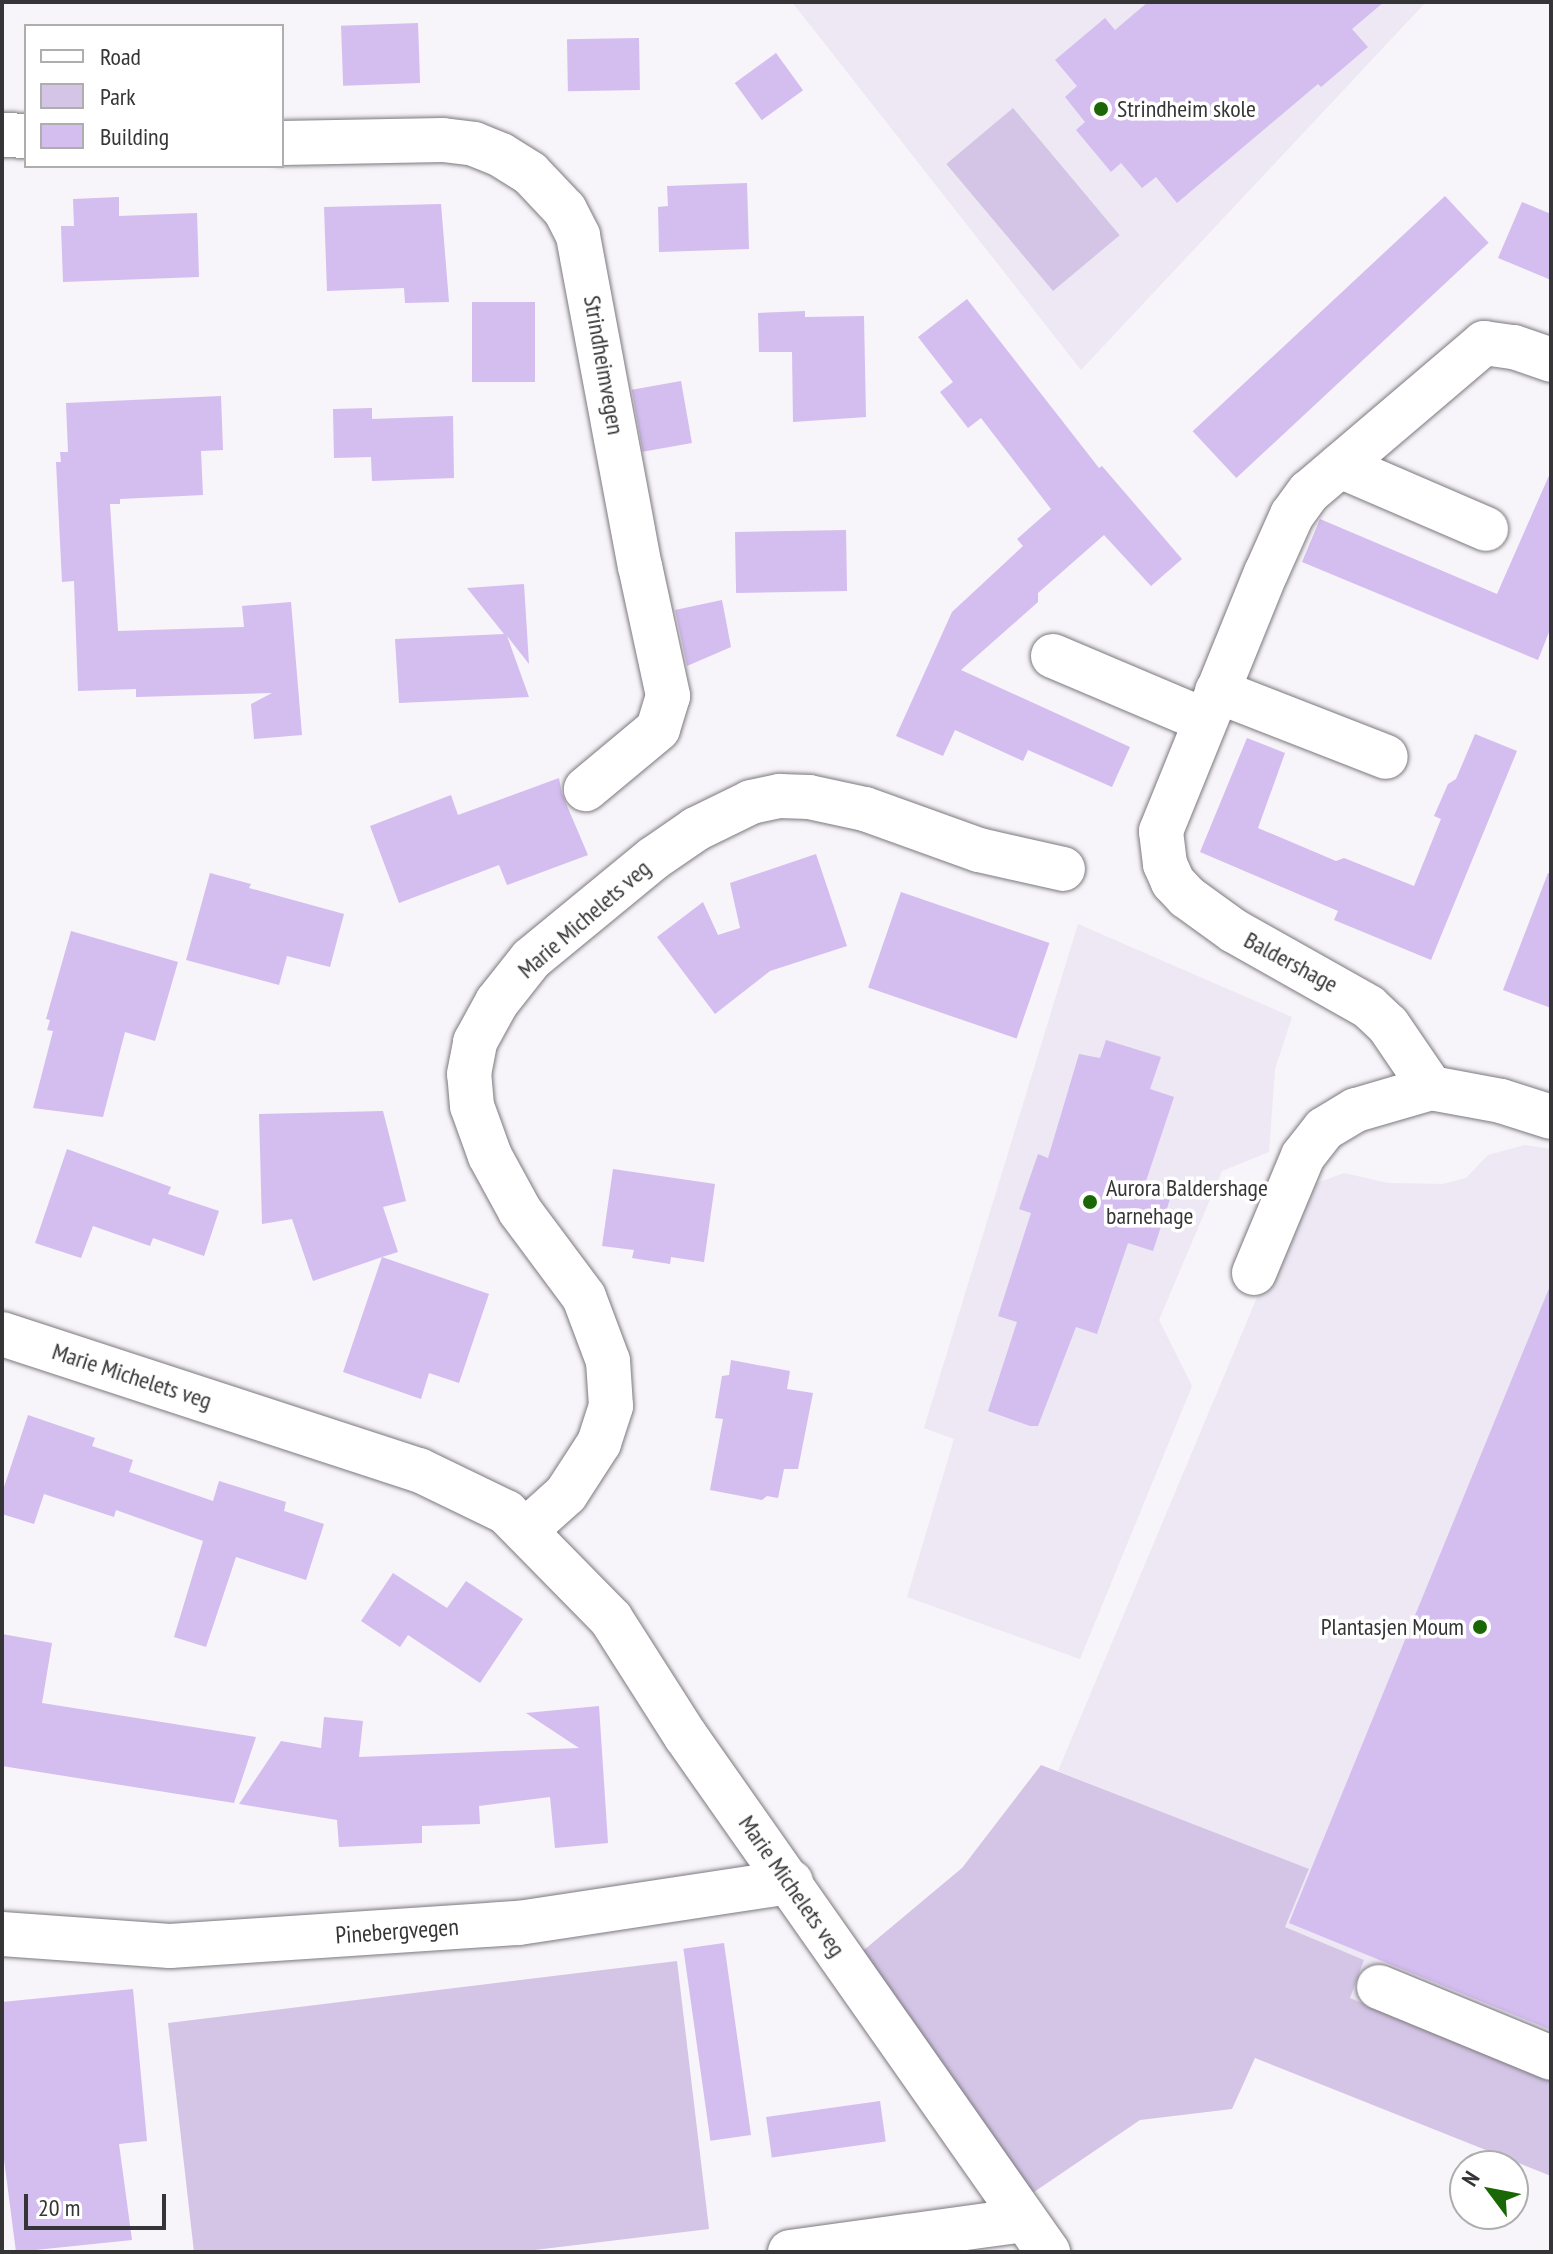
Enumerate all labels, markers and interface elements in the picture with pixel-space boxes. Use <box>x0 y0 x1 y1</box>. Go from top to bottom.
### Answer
legend <box>24 24 284 168</box>
text: Road <box>100 41 141 72</box>
text: Park <box>100 81 136 112</box>
place label: Strindheim skole <box>1117 95 1256 123</box>
marker: Strindheim skole <box>1092 100 1110 118</box>
text: Building <box>100 121 169 152</box>
street label: Strindheimvegen <box>578 293 630 437</box>
street label: Marie Michelets veg <box>512 854 656 984</box>
street label: Baldershage <box>1239 925 1343 999</box>
place label: Aurora Baldershage barnehage <box>1106 1174 1268 1230</box>
marker: Aurora Baldershage barnehage <box>1081 1193 1099 1211</box>
street label: Marie Michelets veg <box>49 1337 215 1415</box>
place label: Plantasjen Moum <box>1321 1613 1464 1641</box>
marker: Plantasjen Moum <box>1471 1618 1489 1636</box>
street label: Marie Michelets veg <box>733 1810 851 1962</box>
street label: Pinebergvegen <box>334 1912 460 1950</box>
north arrow <box>1449 2150 1529 2230</box>
text: N <box>1455 2166 1485 2191</box>
scale bar <box>28 2178 170 2228</box>
text: 20 m <box>38 2192 80 2223</box>

